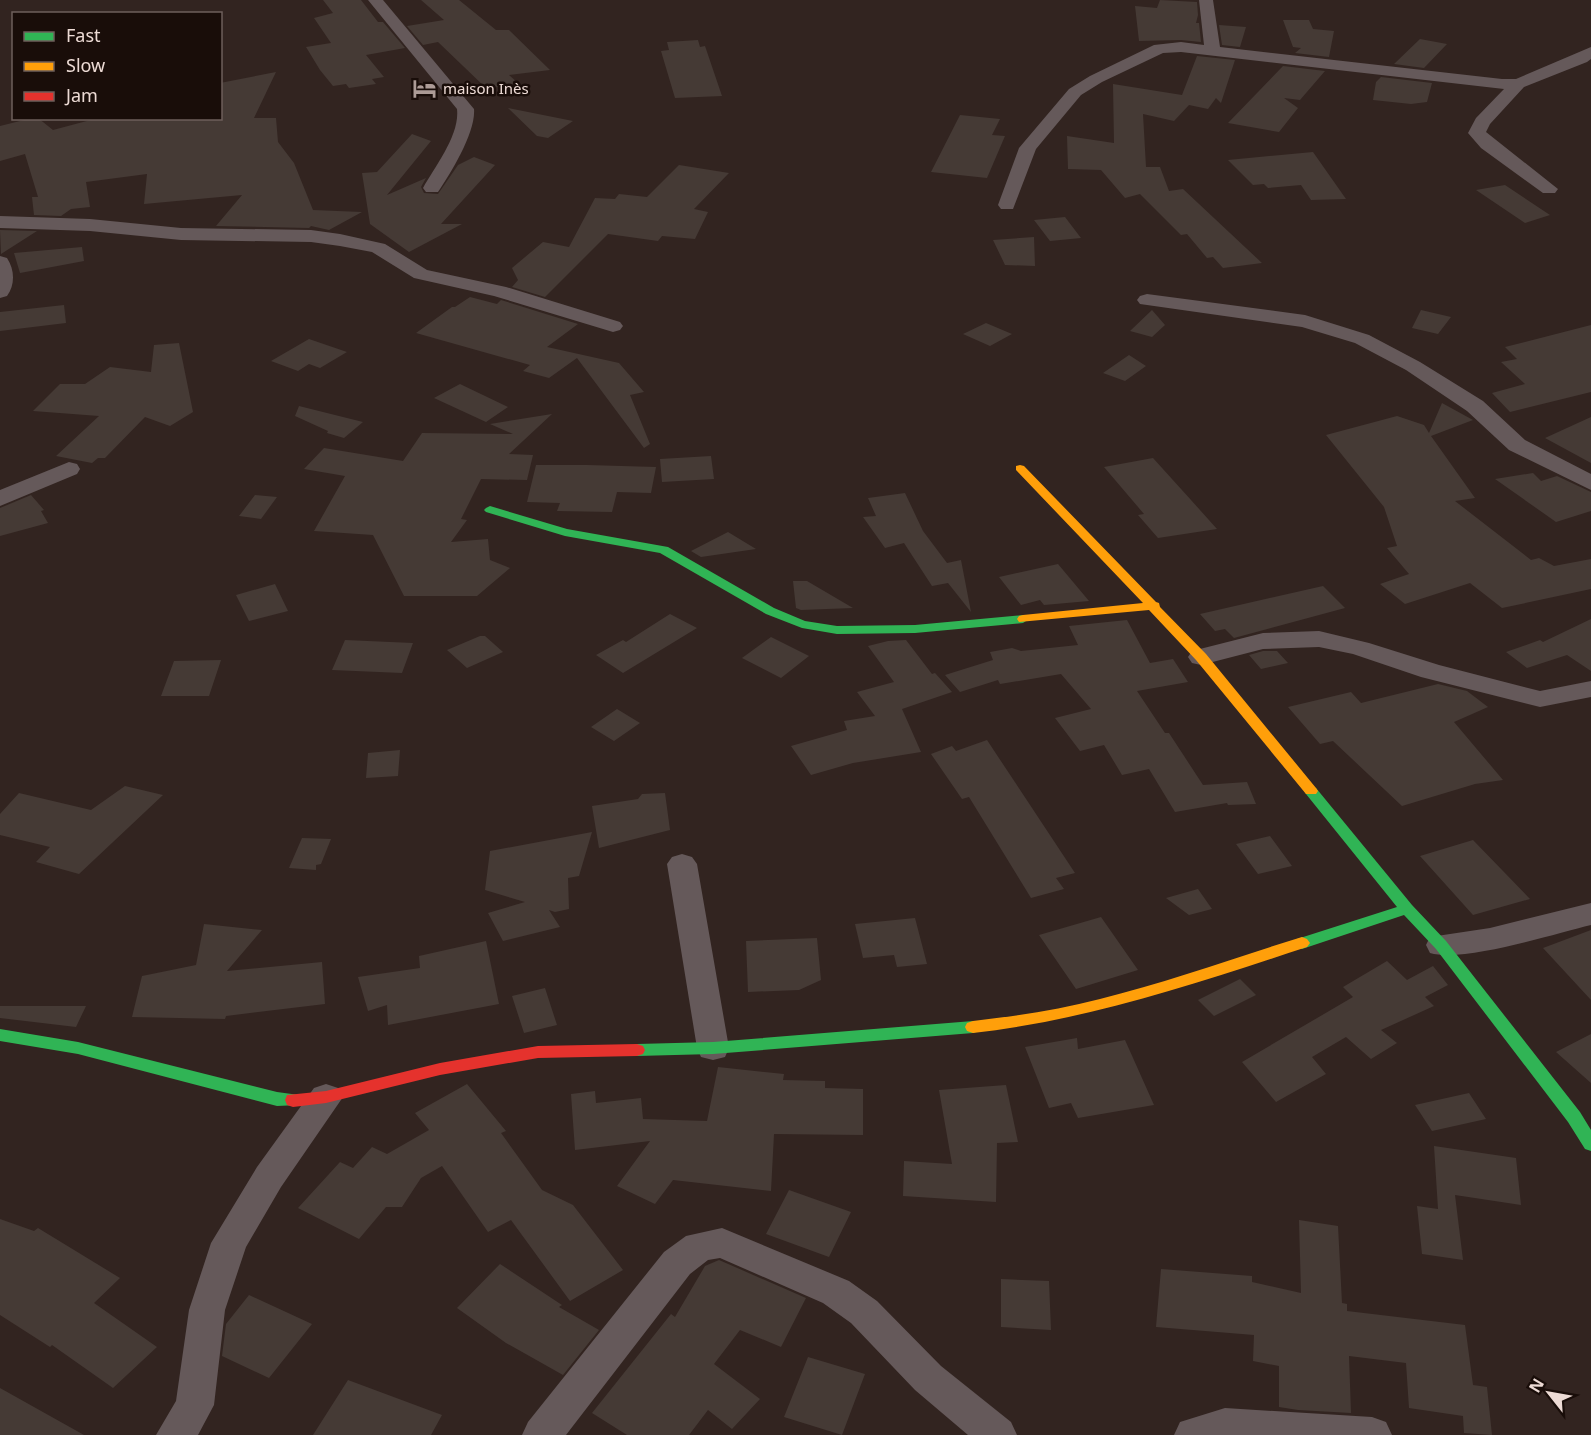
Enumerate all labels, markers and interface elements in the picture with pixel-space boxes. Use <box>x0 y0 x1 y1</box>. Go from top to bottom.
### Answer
legend <box>12 12 222 120</box>
text: Fast <box>66 23 101 47</box>
text: Slow <box>66 53 105 77</box>
hotel icon: maison Inès <box>412 75 438 101</box>
place label: maison Inès <box>443 78 529 98</box>
text: Jam <box>64 83 98 107</box>
north arrow <box>1519 1363 1579 1423</box>
text: N <box>1523 1374 1549 1397</box>

